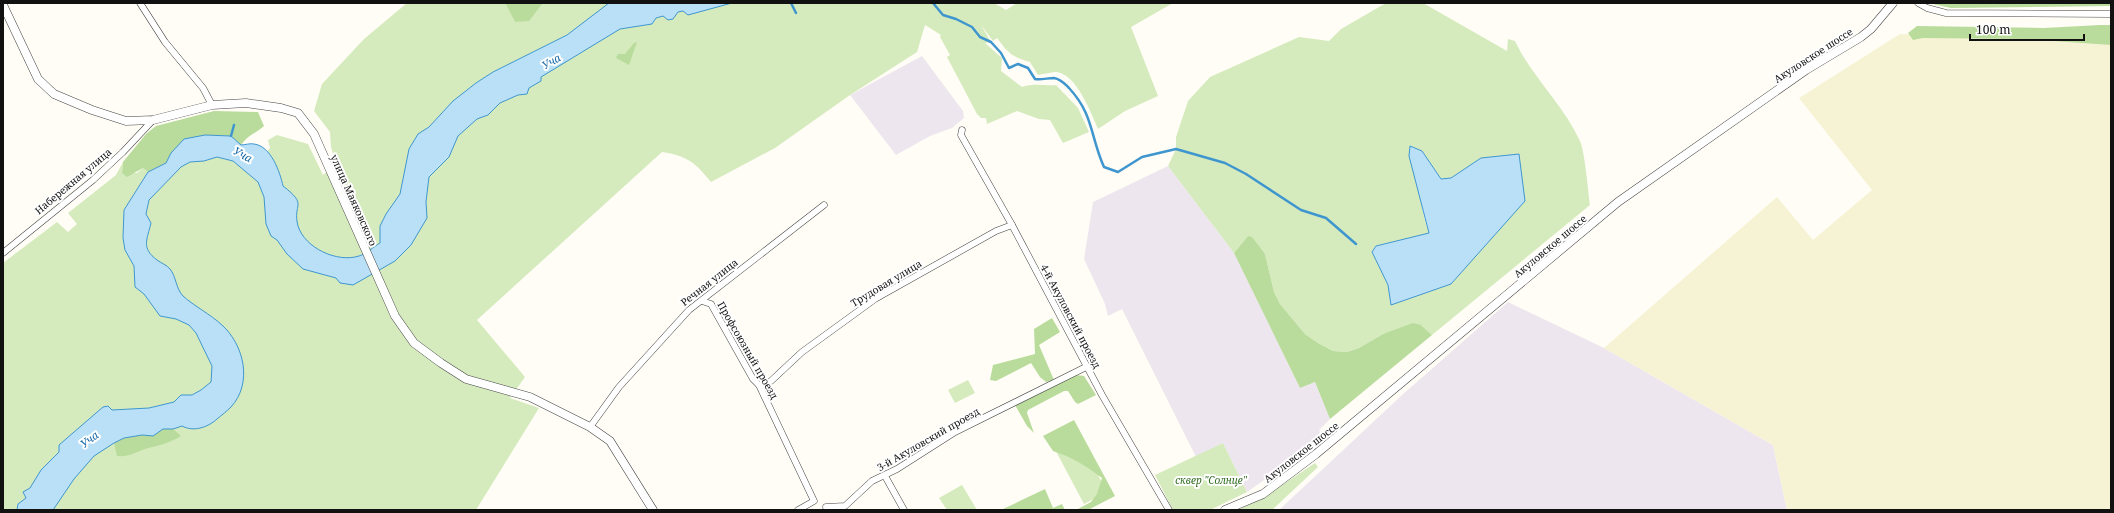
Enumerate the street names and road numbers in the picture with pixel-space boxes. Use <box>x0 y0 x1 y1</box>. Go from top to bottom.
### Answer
street label: Акуловское шоссе <box>1771 24 1855 86</box>
street label: Набережная улица <box>32 145 115 217</box>
street label: улица Маяковского <box>328 152 381 248</box>
street label: Акуловское шоссе <box>1511 211 1589 281</box>
street label: Речная улица <box>677 255 741 309</box>
street label: Трудовая улица <box>848 256 924 310</box>
street label: 4-й Акуловский проезд <box>1038 261 1104 371</box>
street label: Профсоюзный проезд <box>714 299 782 401</box>
street label: 3-й Акуловский проезд <box>874 404 982 474</box>
street label: Акуловское шоссе <box>1261 418 1341 486</box>

